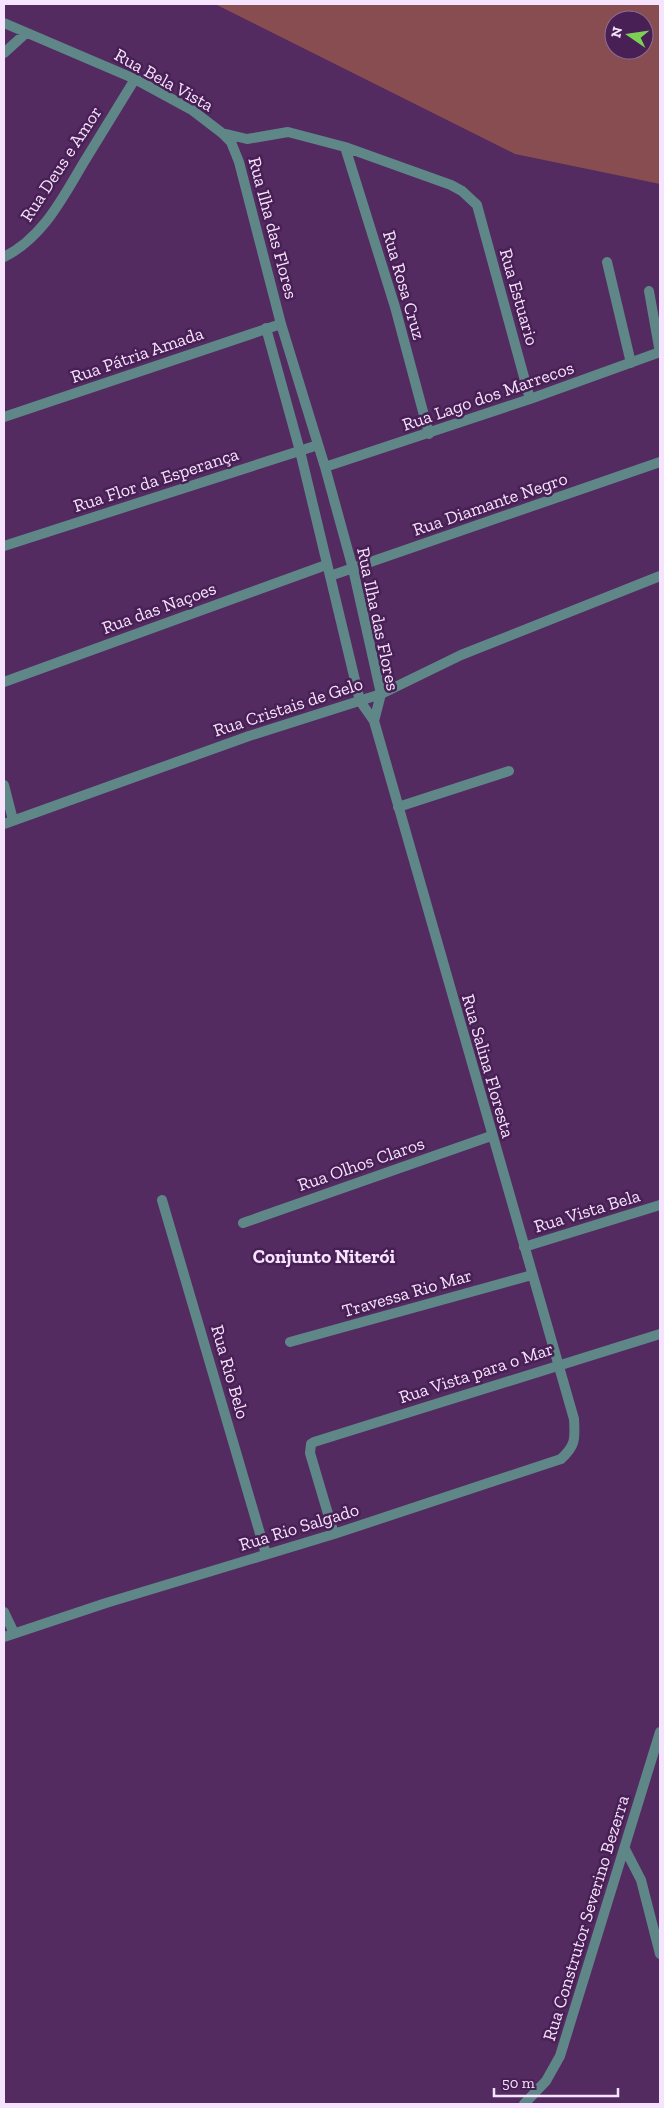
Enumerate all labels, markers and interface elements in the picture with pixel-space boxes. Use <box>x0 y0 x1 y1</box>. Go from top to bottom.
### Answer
north arrow <box>604 10 654 60</box>
text: N <box>607 25 626 39</box>
street label: Rua Bela Vista <box>111 44 218 116</box>
street label: Rua Deus e Amor <box>16 102 106 226</box>
street label: Rua Ilha das Flores <box>243 155 303 301</box>
street label: Rua Rosa Cruz <box>378 228 430 342</box>
street label: Rua Estuario <box>495 246 543 348</box>
street label: Rua Pátria Amada <box>68 322 207 388</box>
street label: Rua Lago dos Marrecos <box>399 356 577 436</box>
street label: Rua Flor da Esperança <box>71 443 242 517</box>
street label: Rua Diamante Negro <box>410 467 570 541</box>
street label: Rua Ilha das Flores <box>352 545 404 693</box>
street label: Rua das Naçoes <box>99 577 219 639</box>
street label: Rua Cristais de Gelo <box>211 672 365 742</box>
street label: Rua Salina Floresta <box>457 992 519 1141</box>
street label: Rua Olhos Claros <box>295 1132 427 1196</box>
street label: Rua Vista Bela <box>531 1184 643 1238</box>
district label: Conjunto Niterói <box>253 1245 395 1268</box>
street label: Travessa Rio Mar <box>340 1264 474 1322</box>
street label: Rua Rio Belo <box>206 1322 254 1422</box>
street label: Rua Vista para o Mar <box>396 1338 556 1408</box>
street label: Rua Rio Salgado <box>236 1498 362 1556</box>
street label: Rua Construtor Severino Bezerra <box>538 1792 634 2044</box>
scale bar <box>494 2066 618 2098</box>
text: 50 m <box>502 2074 535 2092</box>

